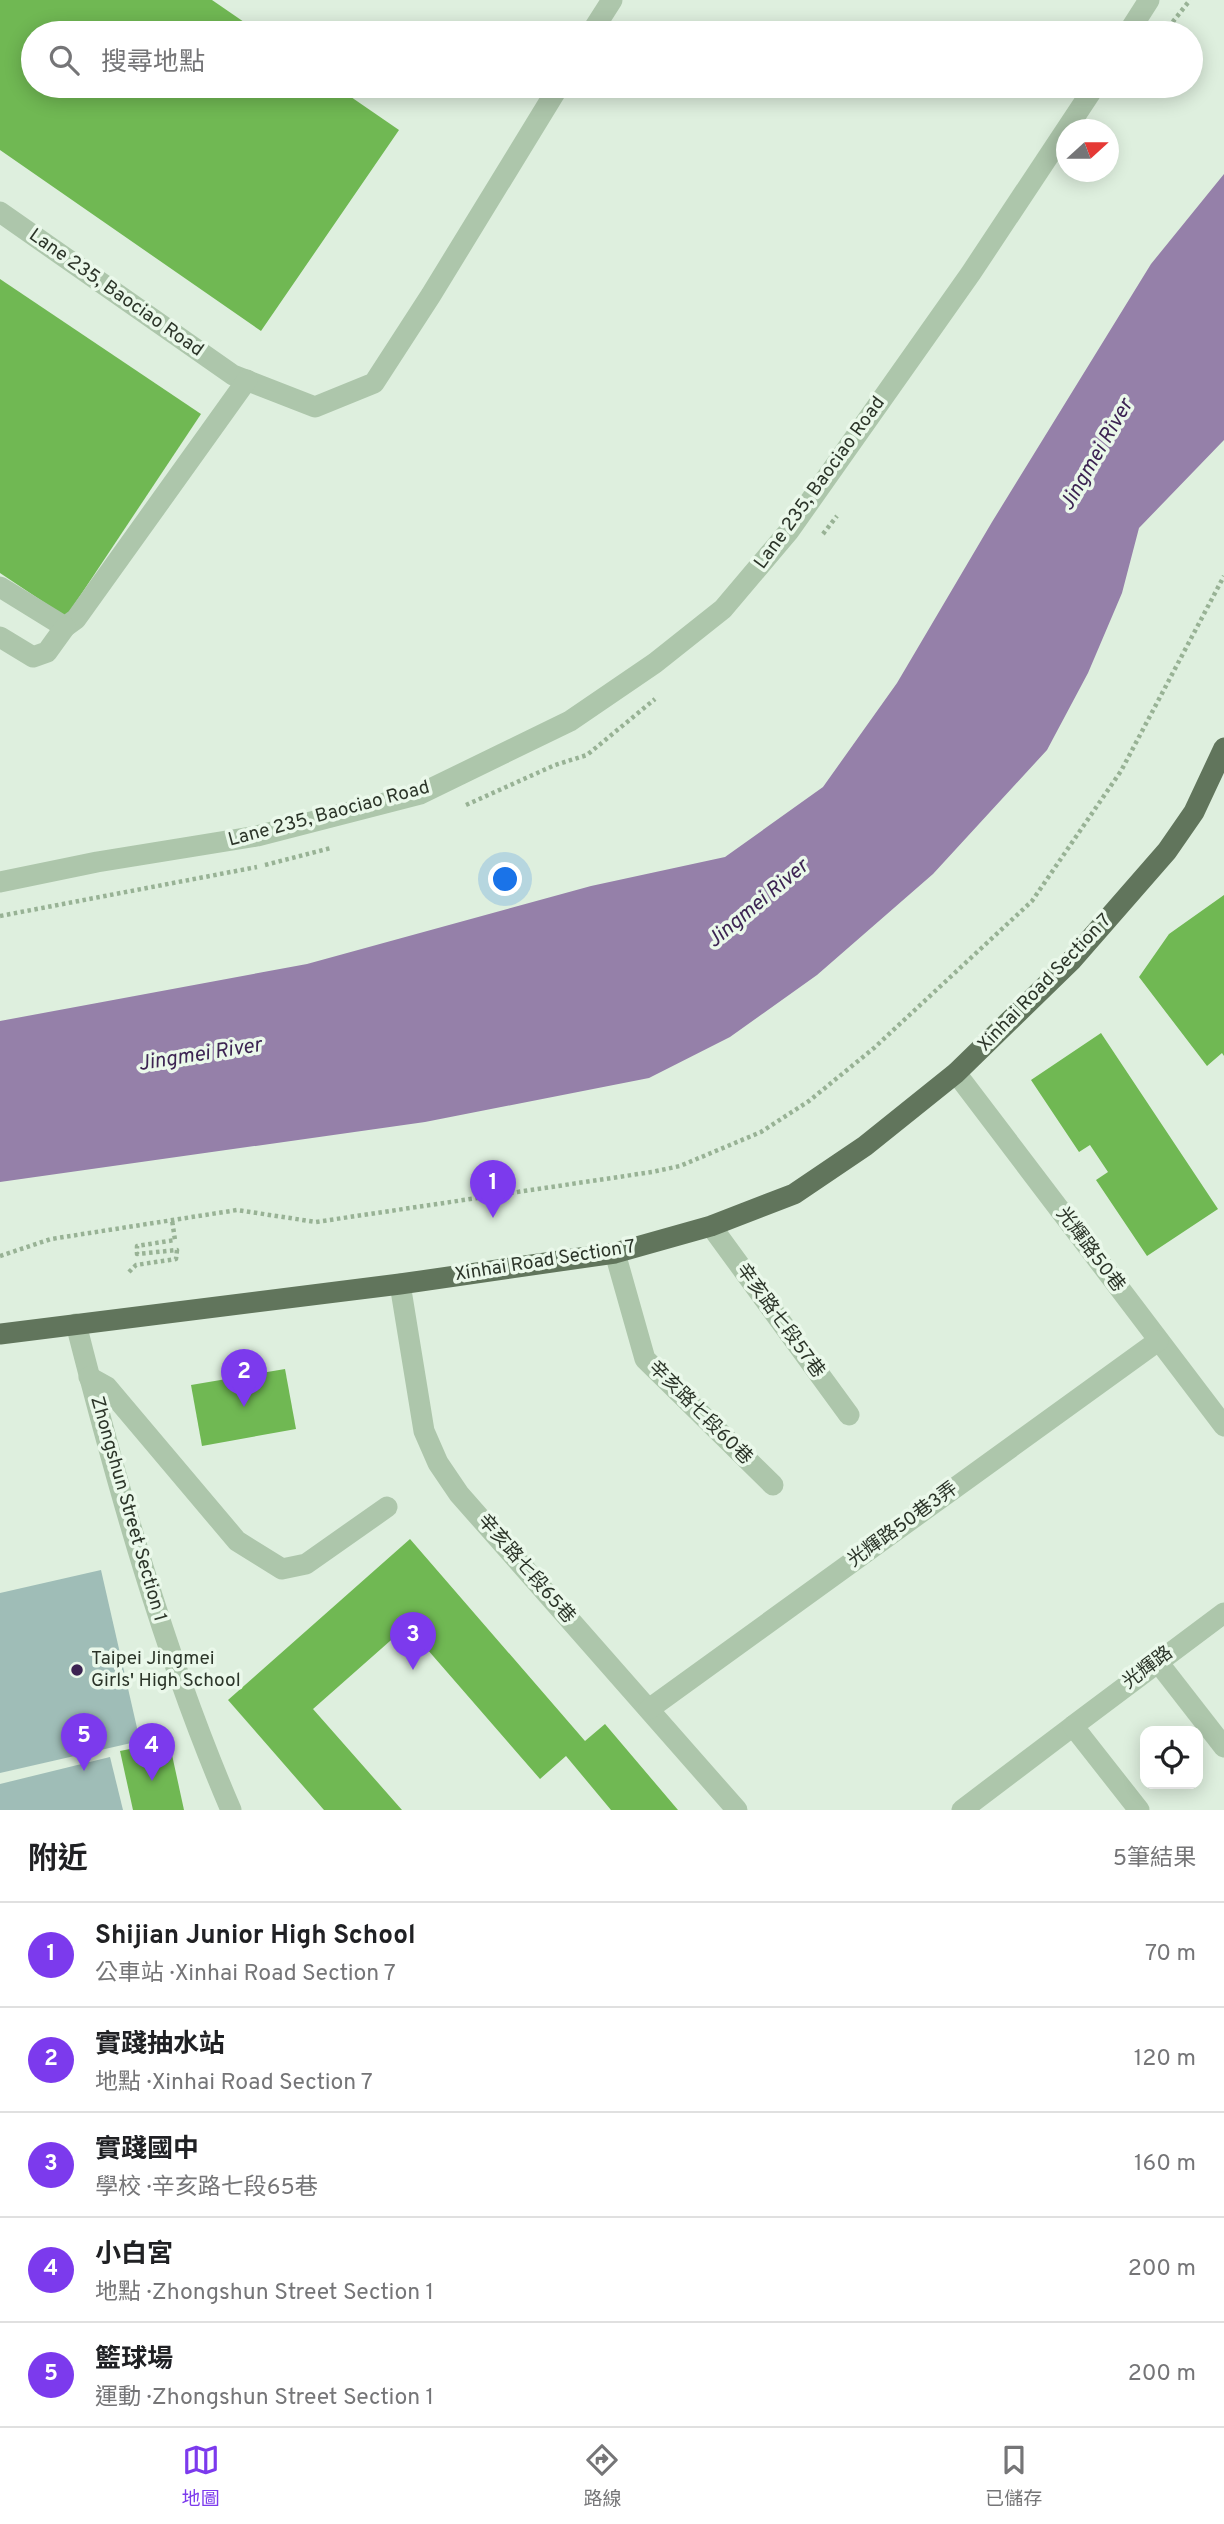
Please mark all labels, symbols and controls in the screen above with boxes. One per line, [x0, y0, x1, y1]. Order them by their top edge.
search box [21, 21, 1203, 98]
icon: search [45, 41, 83, 79]
text: 搜尋地點 [101, 47, 205, 80]
north arrow [1056, 119, 1119, 182]
street label: Lane 235, Baociao Road [24, 224, 208, 362]
street label: Lane 235, Baociao Road [749, 392, 891, 574]
water label: Jingmei River [1054, 392, 1141, 516]
street label: Lane 235, Baociao Road [226, 776, 432, 852]
water label: Jingmei River [702, 852, 816, 954]
your location [488, 862, 522, 896]
street label: Xinhai Road Section 7 [973, 909, 1117, 1057]
water label: Jingmei River [136, 1032, 266, 1078]
pin: 1 [470, 1160, 516, 1218]
street label: 光輝路50巷 [1050, 1203, 1130, 1297]
street label: Xinhai Road Section 7 [453, 1235, 637, 1287]
street label: 辛亥路七段57巷 [730, 1259, 830, 1383]
pin: 2 [221, 1349, 267, 1407]
street label: 辛亥路七段60巷 [643, 1356, 757, 1470]
street label: Zhongshun Street Section 1 [84, 1394, 172, 1624]
street label: 光輝路50巷3弄 [843, 1477, 963, 1573]
street label: 辛亥路七段65巷 [472, 1509, 580, 1629]
pin: 3 [390, 1612, 436, 1670]
street label: 光輝路 [1118, 1641, 1178, 1695]
place label: Taipei Jingmei Girls' High School [91, 1647, 241, 1693]
marker: Taipei Jingmei Girls' High School [69, 1662, 85, 1678]
pin: 5 [61, 1713, 107, 1771]
pin: 4 [129, 1723, 175, 1781]
map controls [1140, 1726, 1203, 1789]
button: locate [1140, 1726, 1203, 1789]
text: 附近 [28, 1842, 88, 1879]
text: 5筆結果 [1113, 1845, 1196, 1874]
text: Shijian Junior High School [95, 1920, 415, 1953]
text: 1 [46, 1940, 56, 1969]
text: 70 m [1145, 1940, 1196, 1969]
text: 公車站 · Xinhai Road Section 7 [95, 1960, 396, 1989]
text: 實踐抽水站 [95, 2029, 225, 2062]
text: 2 [44, 2045, 58, 2074]
text: 120 m [1134, 2045, 1196, 2074]
text: 地點 · Xinhai Road Section 7 [95, 2069, 373, 2098]
text: 實踐國中 [95, 2134, 199, 2167]
text: 3 [44, 2150, 58, 2179]
text: 160 m [1134, 2150, 1196, 2179]
text: 學校 · 辛亥路七段65巷 [95, 2174, 318, 2203]
text: 小白宮 [95, 2239, 173, 2272]
text: 4 [44, 2255, 58, 2284]
text: 200 m [1128, 2255, 1196, 2284]
text: 地點 · Zhongshun Street Section 1 [95, 2279, 434, 2308]
text: 籃球場 [95, 2344, 173, 2377]
text: 5 [44, 2360, 58, 2389]
text: 200 m [1128, 2360, 1196, 2389]
text: 運動 · Zhongshun Street Section 1 [95, 2384, 434, 2413]
tab: 地圖 [182, 2441, 220, 2512]
tab: 路線 [583, 2441, 621, 2512]
tab: 已儲存 [985, 2441, 1042, 2512]

